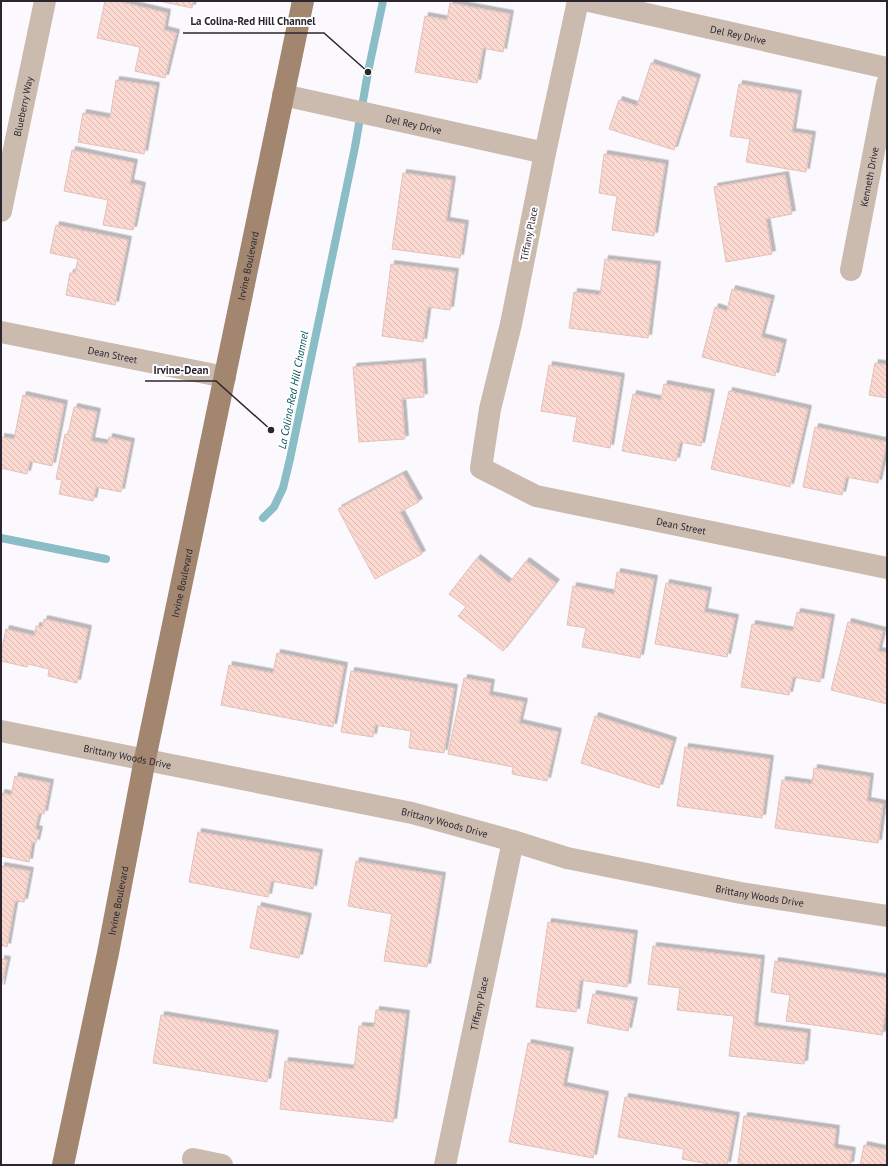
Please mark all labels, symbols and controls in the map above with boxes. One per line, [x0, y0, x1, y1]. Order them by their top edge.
callout: La Colina-Red Hill Channel [183, 10, 324, 33]
text: La Colina-Red Hill Channel [190, 14, 316, 28]
street label: Del Rey Drive [709, 22, 768, 47]
street label: Blueberry Way [10, 75, 36, 137]
street label: Del Rey Drive [385, 111, 443, 136]
street label: Kenneth Drive [857, 146, 881, 208]
street label: Tiffany Place [517, 206, 541, 262]
street label: Irvine Boulevard [234, 230, 261, 301]
water label: La Colina-Red Hill Channel [275, 330, 311, 450]
street label: Dean Street [87, 343, 139, 366]
callout: Irvine-Dean [145, 358, 216, 381]
text: Irvine-Dean [154, 363, 208, 377]
street label: Dean Street [655, 514, 708, 537]
street label: Irvine Boulevard [168, 547, 195, 619]
street label: Brittany Woods Drive [82, 741, 173, 771]
street label: Brittany Woods Drive [400, 805, 489, 840]
street label: Irvine Boulevard [105, 865, 131, 936]
street label: Brittany Woods Drive [715, 882, 805, 909]
street label: Tiffany Place [467, 975, 491, 1032]

